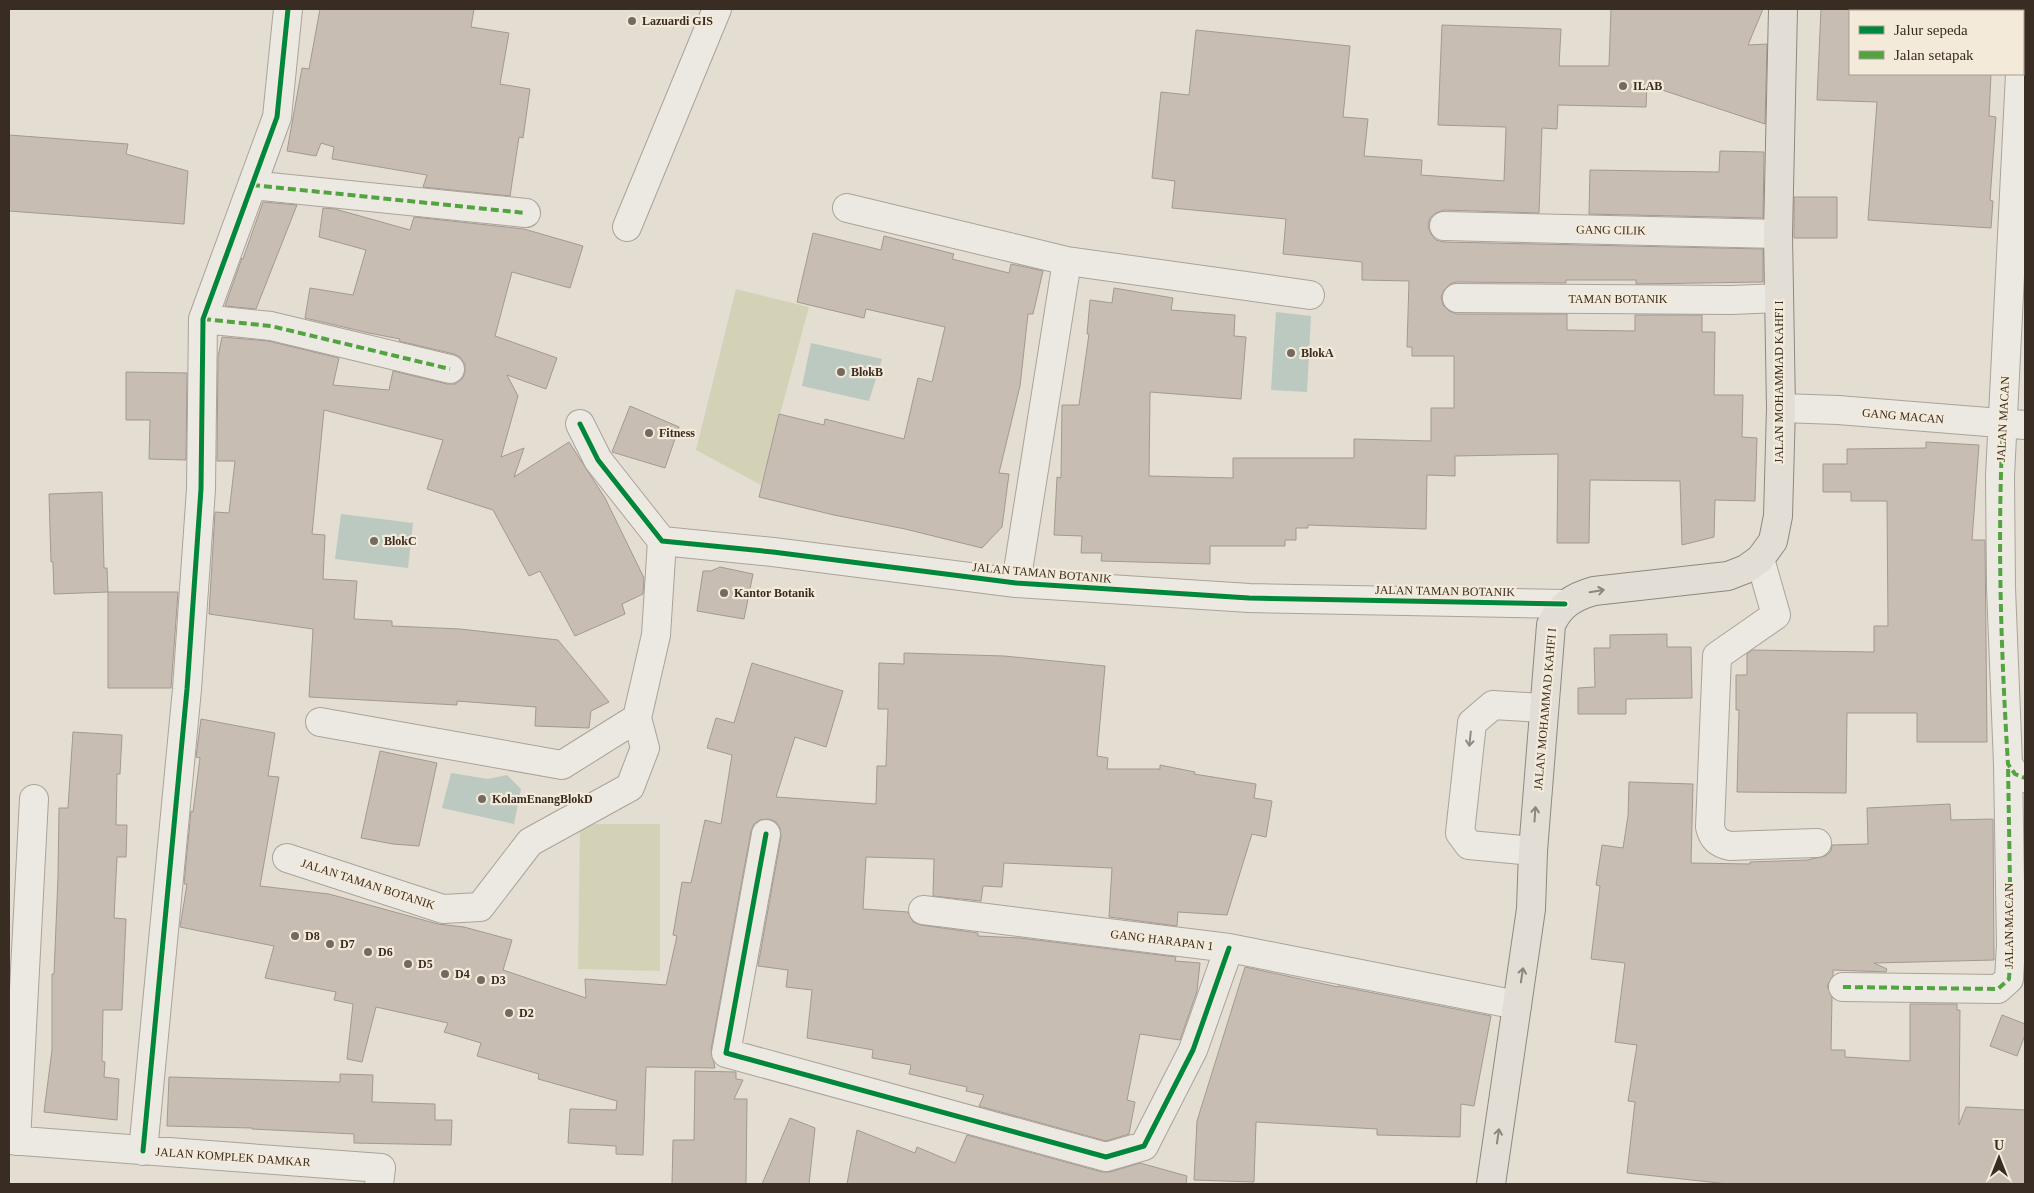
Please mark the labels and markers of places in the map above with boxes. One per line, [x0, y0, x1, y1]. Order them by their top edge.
place label: Lazuardi GIS [642, 14, 713, 28]
marker: Lazuardi GIS [626, 15, 638, 27]
place label: ILAB [1633, 79, 1662, 93]
marker: ILAB [1617, 80, 1629, 92]
place label: BlokA [1301, 346, 1334, 360]
marker: BlokA [1285, 347, 1297, 359]
place label: BlokB [851, 365, 883, 379]
marker: BlokB [835, 366, 847, 378]
place label: Fitness [659, 426, 695, 440]
marker: Fitness [643, 427, 655, 439]
place label: BlokC [384, 534, 417, 548]
marker: BlokC [368, 535, 380, 547]
place label: Kantor Botanik [734, 586, 815, 600]
marker: Kantor Botanik [718, 587, 730, 599]
place label: KolamEnangBlokD [492, 792, 593, 806]
marker: KolamEnangBlokD [476, 793, 488, 805]
place label: D8 [305, 929, 320, 943]
marker: D8 [289, 930, 301, 942]
place label: D7 [340, 937, 355, 951]
marker: D7 [324, 938, 336, 950]
place label: D6 [378, 945, 393, 959]
marker: D6 [362, 946, 374, 958]
place label: D5 [418, 957, 433, 971]
marker: D5 [402, 958, 414, 970]
place label: D4 [455, 967, 470, 981]
marker: D4 [439, 968, 451, 980]
place label: D3 [491, 973, 506, 987]
marker: D3 [475, 974, 487, 986]
place label: D2 [519, 1006, 534, 1020]
marker: D2 [503, 1007, 515, 1019]

